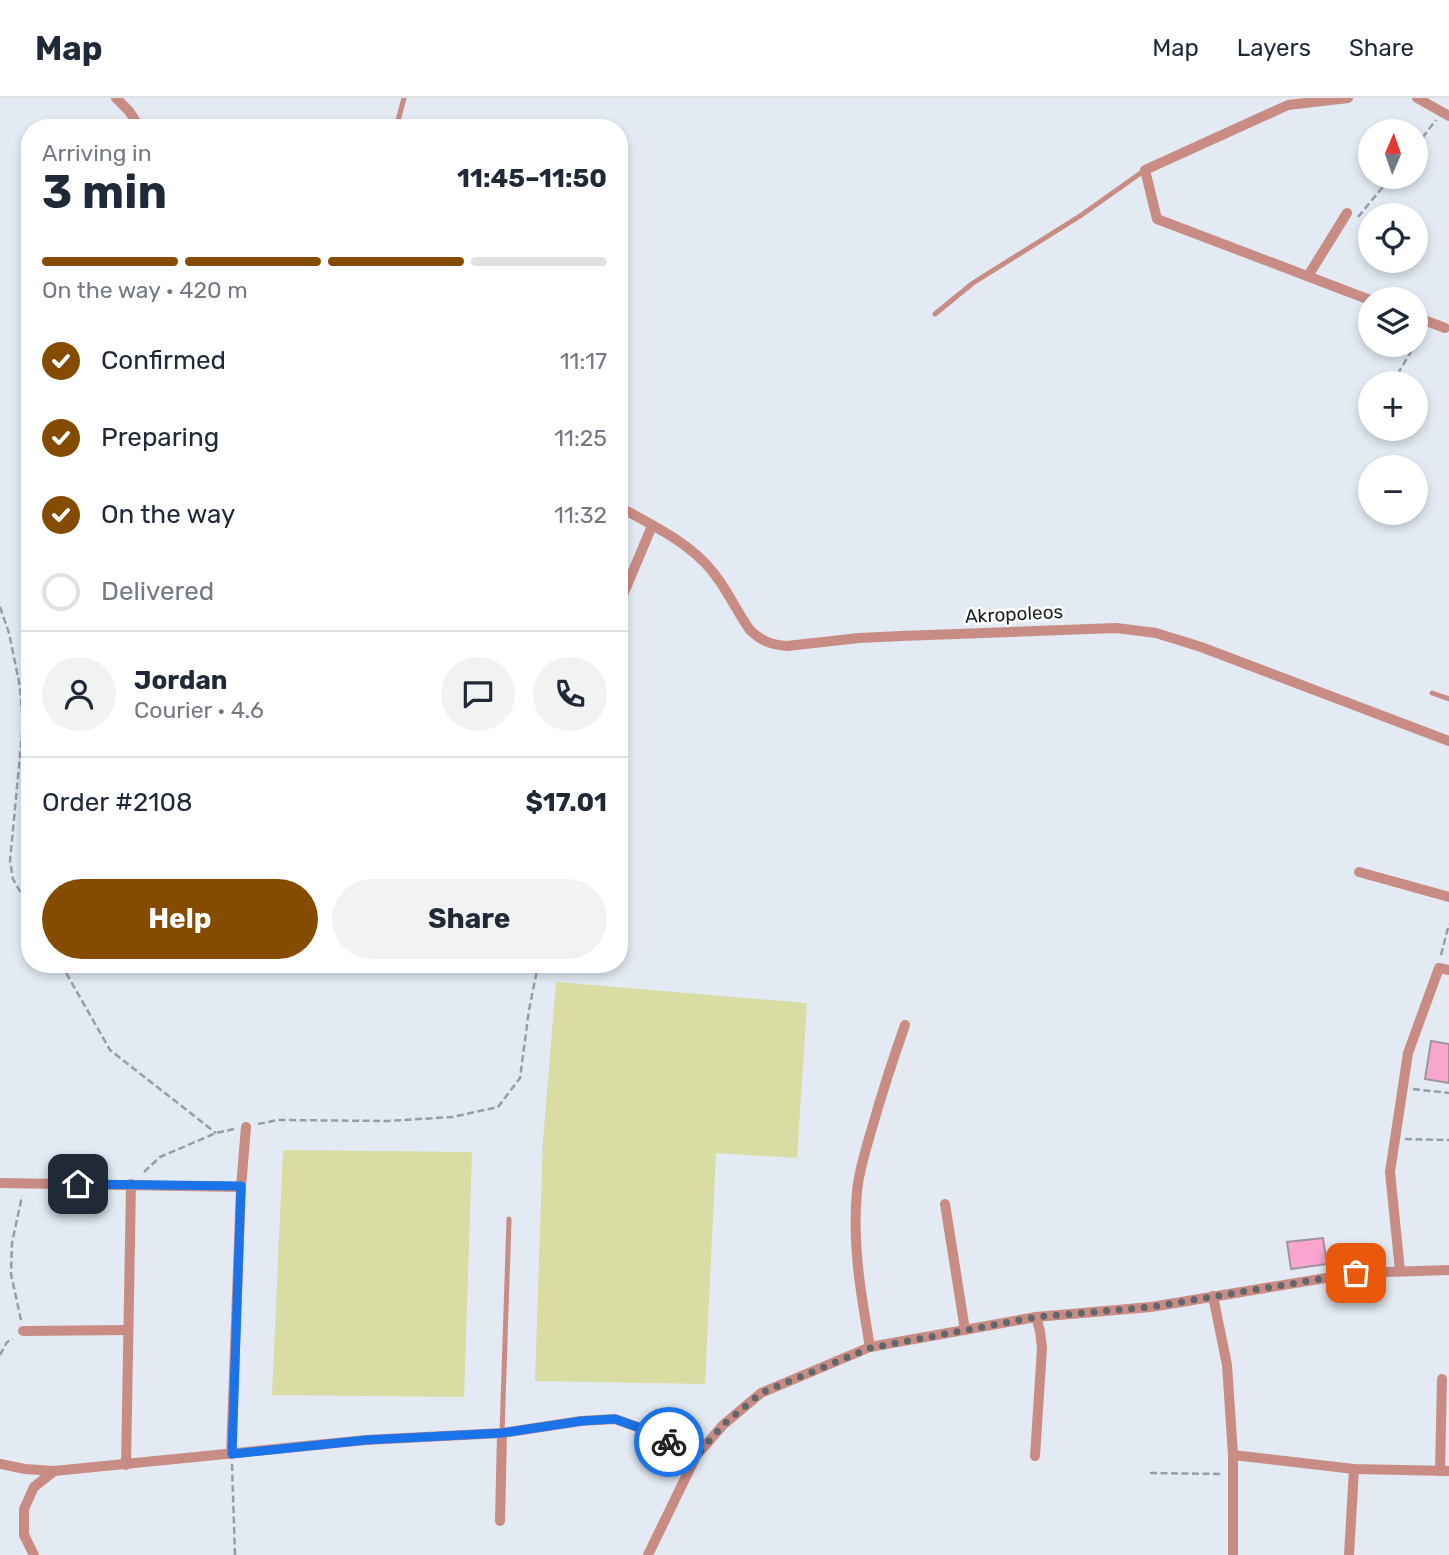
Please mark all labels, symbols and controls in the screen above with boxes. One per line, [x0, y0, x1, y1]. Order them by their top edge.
text: Map [35, 29, 103, 68]
text: Map [1152, 34, 1199, 62]
text: Layers [1237, 34, 1311, 62]
text: Share [1349, 34, 1414, 62]
north arrow [1358, 119, 1428, 189]
map controls [1358, 119, 1428, 525]
text: Arriving in [42, 139, 152, 167]
text: 11:45–11:50 [457, 163, 607, 194]
text: 3 min [42, 165, 167, 220]
button: locate [1358, 203, 1428, 273]
text: On the way · 420 m [42, 276, 248, 304]
button: layers [1358, 287, 1428, 357]
icon: check [42, 342, 80, 380]
text: Confirmed [101, 345, 226, 376]
text: 11:17 [560, 347, 607, 375]
button: + [1358, 371, 1428, 441]
icon: check [42, 419, 80, 457]
text: Preparing [101, 422, 219, 453]
text: 11:25 [554, 424, 607, 452]
button: − [1358, 455, 1428, 525]
icon: check [42, 496, 80, 534]
text: On the way [101, 499, 235, 530]
text: 11:32 [554, 501, 607, 529]
text: Delivered [101, 576, 214, 607]
street label: Akropoleos [964, 600, 1064, 628]
button: person [42, 657, 116, 731]
button: chat [441, 657, 515, 731]
button: phone [533, 657, 607, 731]
text: Jordan [134, 665, 227, 696]
text: Courier · 4.6 [134, 696, 264, 724]
text: Order #2108 [42, 787, 192, 818]
text: $17.01 [525, 787, 607, 818]
button: Help [42, 879, 318, 959]
button: Share [332, 879, 607, 959]
pin [48, 1154, 108, 1214]
icon: home [59, 1165, 97, 1203]
pin [1326, 1243, 1386, 1303]
icon: bag [1337, 1254, 1375, 1292]
courier [634, 1407, 704, 1477]
icon: bike [650, 1423, 688, 1461]

